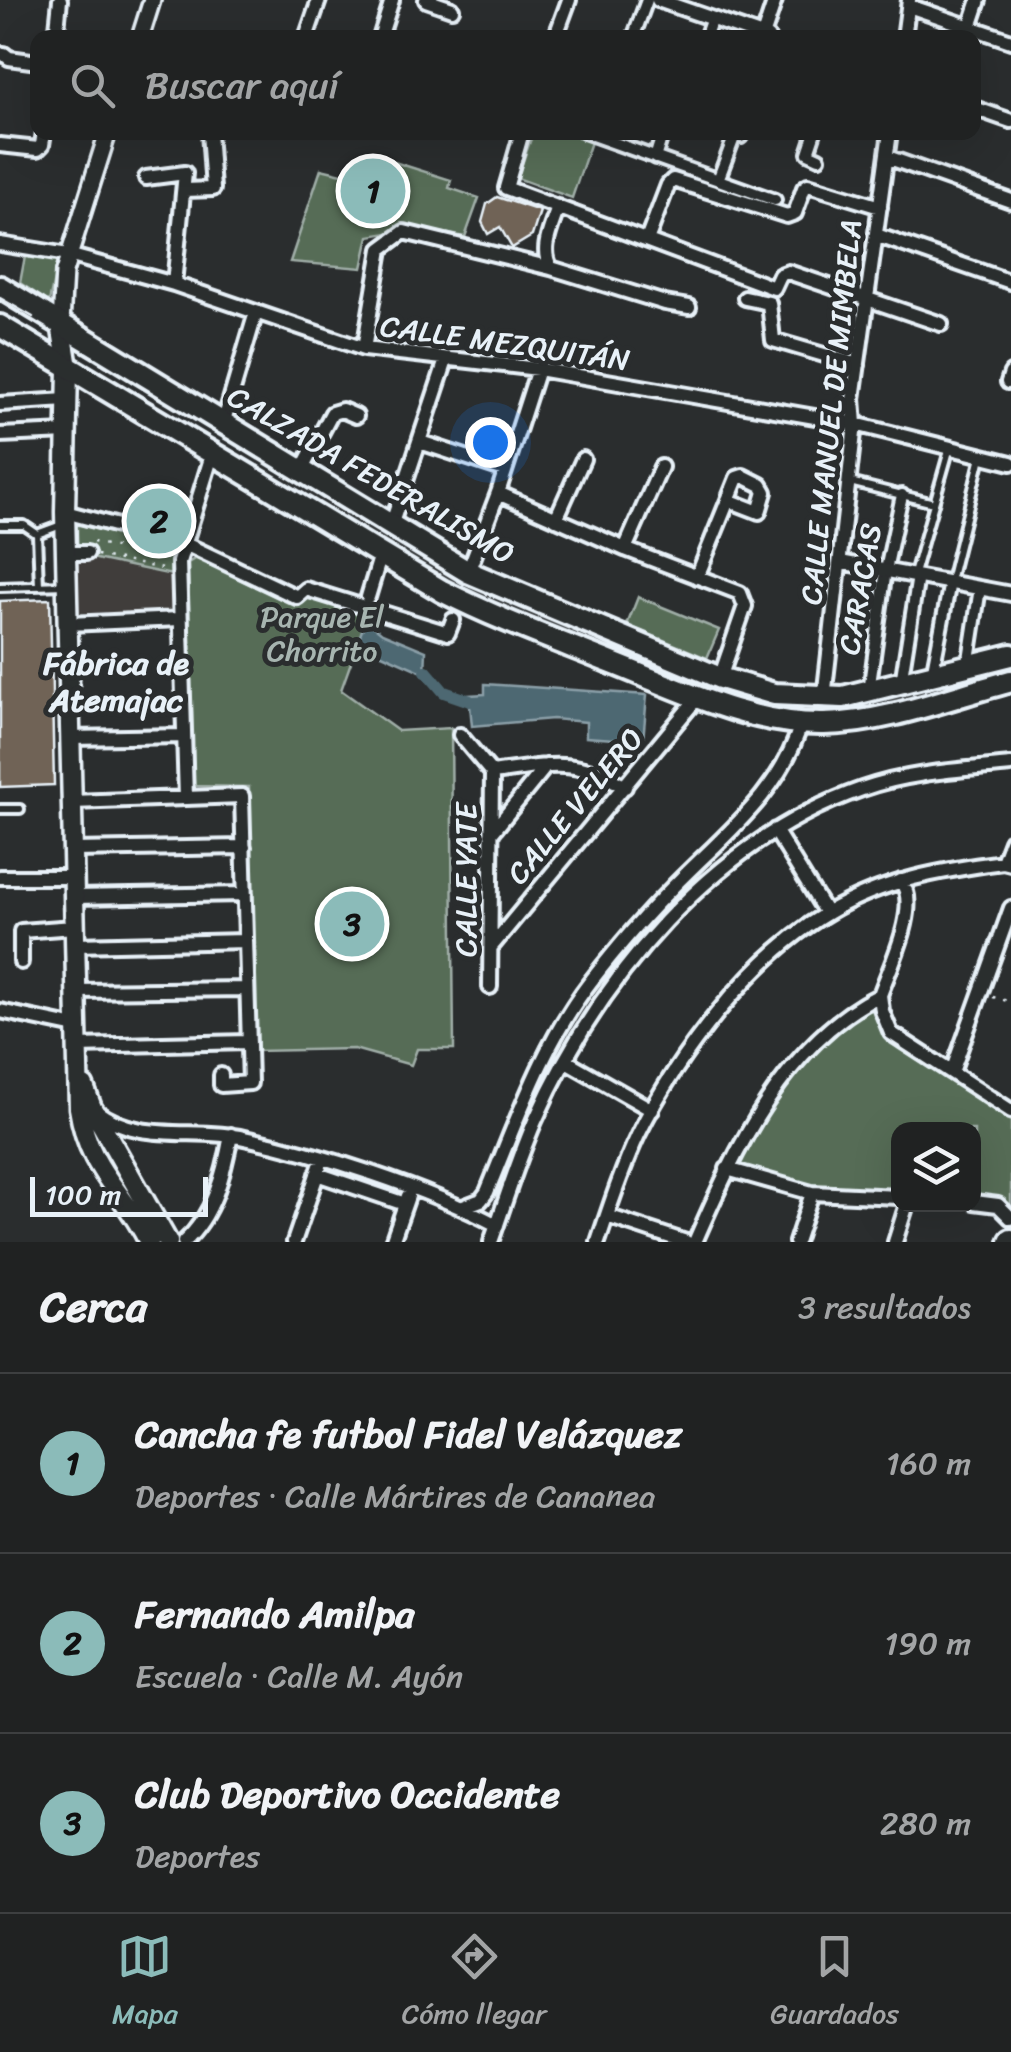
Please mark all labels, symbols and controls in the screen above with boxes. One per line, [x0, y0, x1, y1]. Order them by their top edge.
search box [30, 30, 981, 140]
text: Buscar aquí [145, 52, 339, 119]
icon: search [65, 58, 120, 113]
pin: 1 [340, 154, 406, 228]
street label: CALLE MANUEL DE MIMBELA [784, 217, 878, 607]
street label: CALLE MEZQUITÁN [377, 299, 633, 387]
street label: CALZADA FEDERALISMO [217, 370, 525, 580]
your location [465, 417, 516, 468]
pin: 2 [126, 484, 192, 558]
street label: CARACAS [822, 519, 898, 659]
park label: Parque El Chorrito [260, 590, 384, 678]
district label: Fábrica de Atemajac [42, 635, 189, 729]
street label: CALLE VELERO [492, 715, 658, 897]
street label: CALLE YATE [439, 801, 493, 957]
pin: 3 [320, 886, 384, 962]
map controls [891, 1122, 981, 1212]
button: layers [891, 1122, 981, 1212]
text: 100 m [45, 1170, 121, 1219]
scale bar [30, 1172, 208, 1216]
text: Cerca [40, 1270, 147, 1344]
text: 3 resultados [798, 1279, 971, 1336]
text: Cancha fe futbol Fidel Velázquez [135, 1401, 682, 1468]
text: 1 [66, 1435, 79, 1492]
text: 160 m [886, 1435, 971, 1492]
text: Deportes · Calle Mártires de Cananea [135, 1468, 655, 1525]
text: Fernando Amilpa [135, 1581, 414, 1648]
text: 2 [63, 1615, 82, 1672]
text: 190 m [885, 1615, 971, 1672]
text: Escuela · Calle M. Ayón [135, 1648, 463, 1705]
text: Club Deportivo Occidente [135, 1761, 560, 1828]
text: 3 [64, 1795, 81, 1852]
text: 280 m [880, 1795, 971, 1852]
text: Deportes [135, 1828, 260, 1885]
tab: Mapa [112, 1929, 178, 2038]
tab: Cómo llegar [402, 1929, 546, 2038]
tab: Guardados [770, 1929, 899, 2038]

